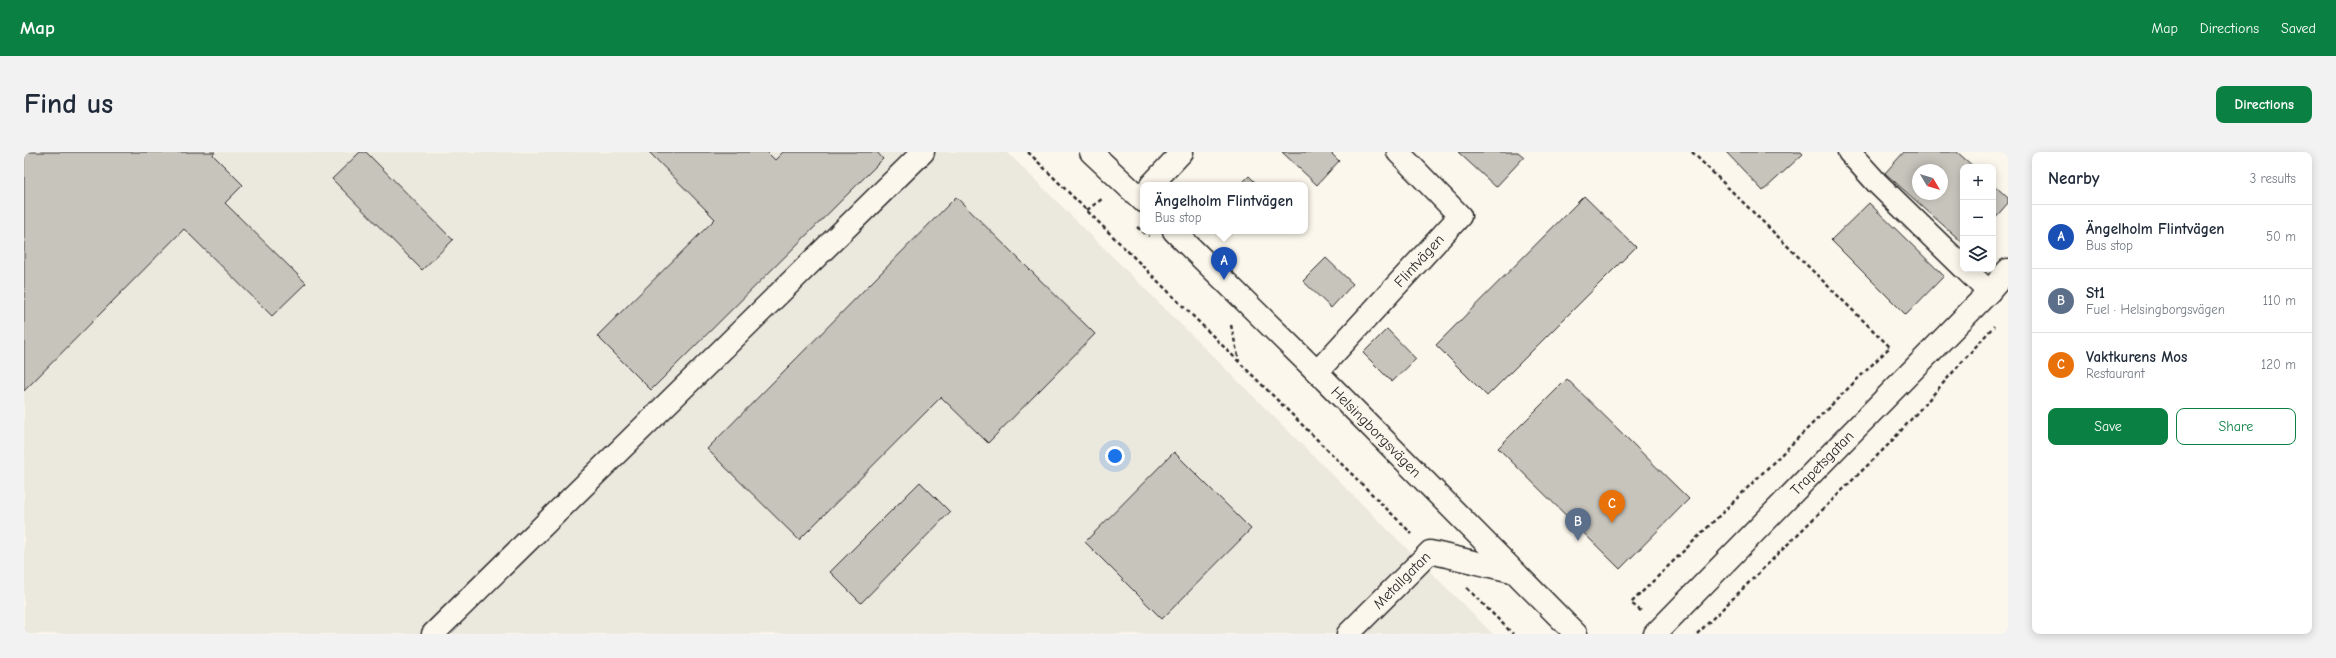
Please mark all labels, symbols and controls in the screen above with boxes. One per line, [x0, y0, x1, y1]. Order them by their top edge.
text: Map [20, 17, 55, 39]
text: Map [2151, 20, 2178, 37]
text: Directions [2200, 20, 2259, 37]
text: Saved [2281, 20, 2316, 37]
button: Directions [2216, 86, 2312, 123]
text: Find us [24, 88, 113, 120]
north arrow [1912, 164, 1948, 200]
map controls [1960, 164, 1996, 272]
button: + [1960, 164, 1996, 200]
text: Nearby [2048, 169, 2099, 188]
text: 3 results [2250, 171, 2296, 186]
popup [1140, 182, 1308, 234]
text: Ängelholm Flintvägen [1155, 192, 1293, 210]
button: − [1960, 200, 1996, 236]
text: Bus stop [1155, 210, 1202, 225]
text: Ängelholm Flintvägen [2086, 220, 2224, 238]
text: A [2057, 229, 2065, 244]
text: 50 m [2266, 229, 2296, 244]
street label: Flintvägen [1390, 230, 1448, 291]
button: layers [1960, 236, 1996, 272]
text: Bus stop [2086, 238, 2133, 253]
pin: A [1211, 247, 1237, 280]
text: St1 [2086, 284, 2105, 302]
text: B [2057, 293, 2065, 308]
text: 110 m [2263, 293, 2296, 308]
text: Fuel · Helsingborgsvägen [2086, 302, 2225, 317]
text: Vaktkurens Mos [2086, 348, 2187, 366]
text: C [2057, 357, 2065, 372]
text: 120 m [2261, 357, 2296, 372]
text: Restaurant [2086, 366, 2145, 381]
street label: Helsingborgsvägen [1327, 383, 1425, 481]
button: Save [2048, 408, 2168, 445]
button: Share [2176, 408, 2296, 445]
street label: Trapetsgatan [1787, 427, 1857, 499]
your location [1105, 446, 1125, 466]
pin: C [1599, 490, 1625, 523]
pin: B [1565, 508, 1591, 541]
street label: Metallgatan [1369, 548, 1434, 613]

